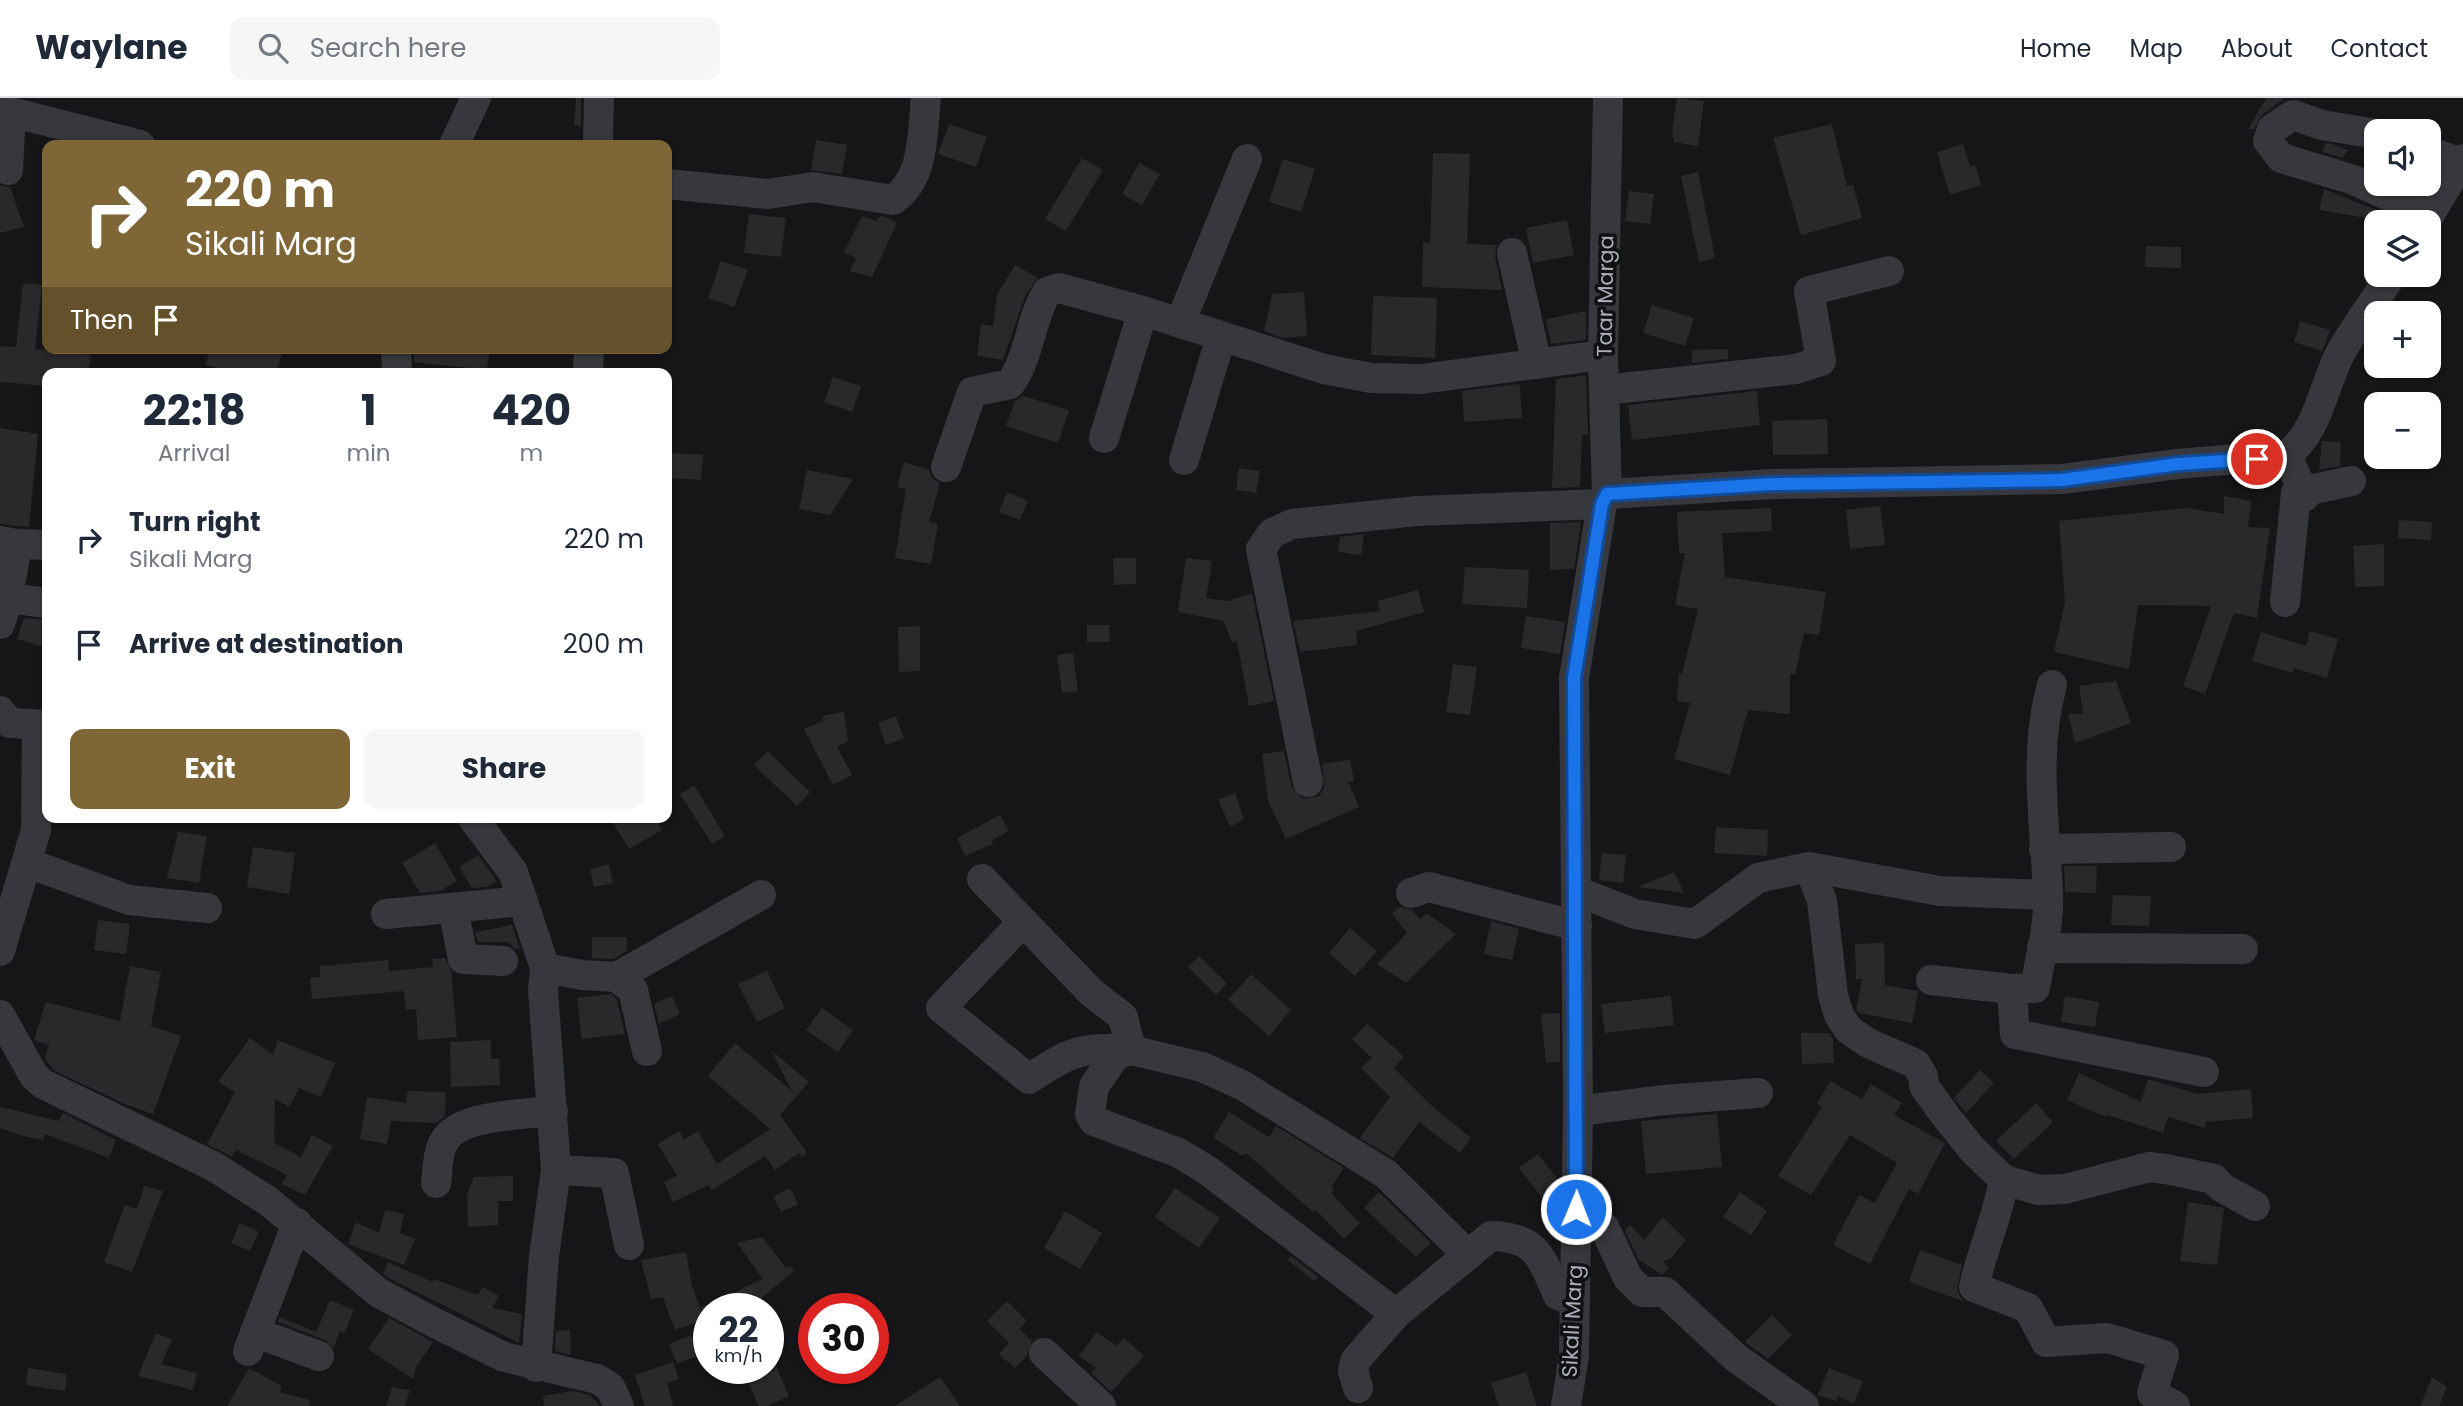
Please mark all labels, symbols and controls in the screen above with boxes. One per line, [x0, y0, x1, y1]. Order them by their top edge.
search box [230, 17, 720, 80]
text: Waylane [35, 24, 188, 71]
icon: search [254, 29, 292, 67]
text: Search here [310, 30, 466, 66]
text: Home [2020, 32, 2092, 65]
text: Map [2130, 32, 2183, 65]
text: About [2221, 32, 2292, 65]
text: Contact [2330, 32, 2428, 65]
map controls [2364, 119, 2441, 469]
button: sound [2364, 119, 2441, 196]
text: 220 m [185, 156, 335, 224]
icon: right [70, 168, 161, 259]
button: layers [2364, 210, 2441, 287]
text: Sikali Marg [185, 221, 357, 266]
street label: Taar Marga [1589, 235, 1621, 357]
icon: arrive [147, 301, 185, 339]
button: + [2364, 301, 2441, 378]
text: Then [70, 302, 133, 338]
text: 22:18 [143, 381, 246, 440]
text: 1 [361, 381, 376, 440]
text: 420 [491, 381, 571, 440]
button: − [2364, 392, 2441, 469]
pin [2227, 429, 2287, 489]
text: Arrival [158, 437, 230, 469]
text: min [347, 437, 391, 469]
text: m [519, 437, 543, 469]
icon: arrive [2238, 440, 2276, 478]
text: Turn right [129, 504, 261, 540]
icon: right [70, 521, 108, 559]
text: 220 m [564, 521, 644, 557]
text: Sikali Marg [129, 543, 253, 575]
icon: arrive [70, 626, 108, 664]
text: Arrive at destination [129, 626, 404, 662]
text: 200 m [563, 626, 644, 662]
button: Exit [70, 729, 350, 809]
button: Share [364, 729, 644, 809]
position arrow [1539, 1172, 1613, 1246]
street label: Sikali Marg [1555, 1264, 1589, 1378]
speed limit sign: 30 [798, 1293, 889, 1384]
text: 22 [719, 1305, 758, 1354]
text: km/h [715, 1343, 762, 1368]

